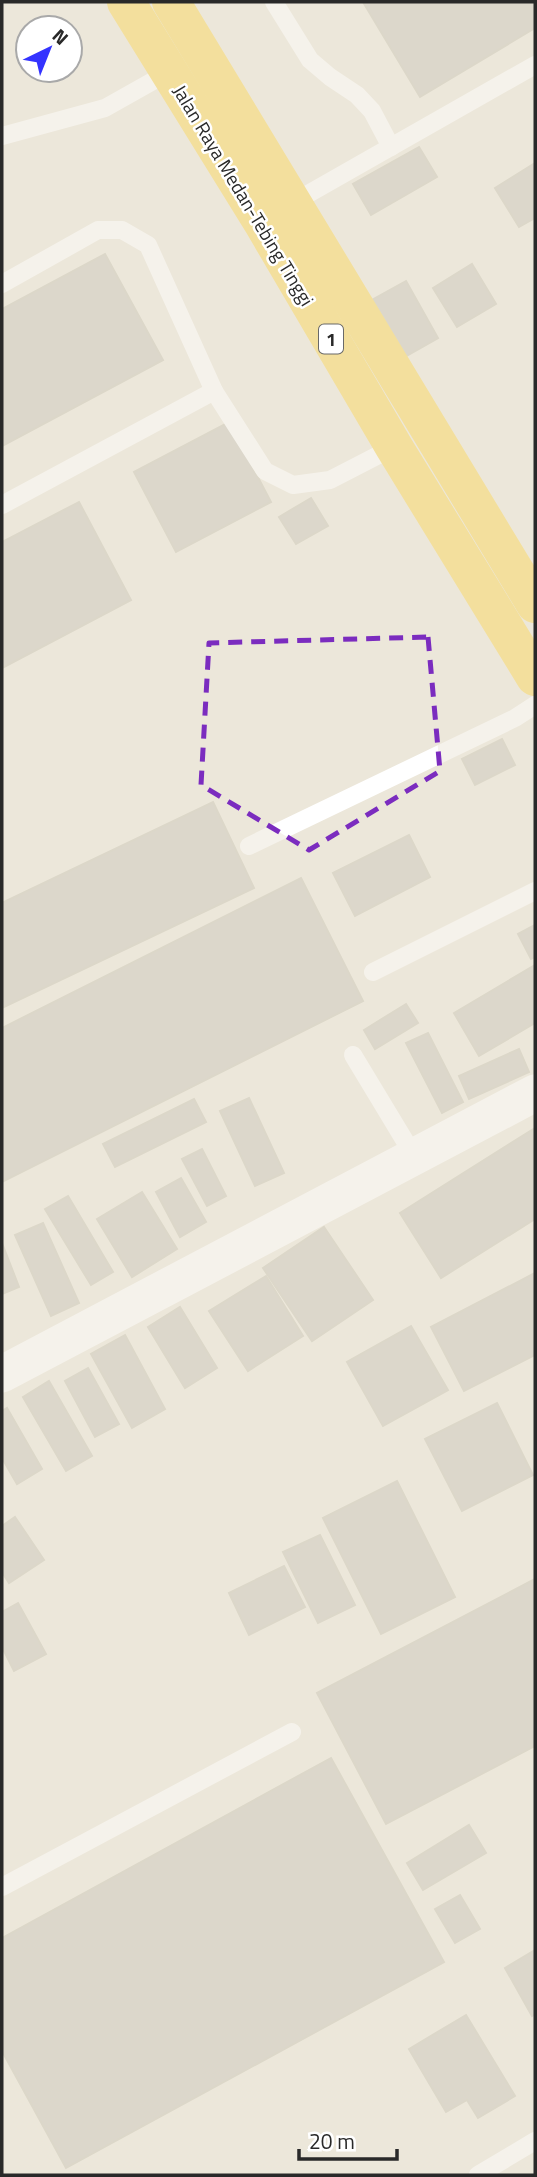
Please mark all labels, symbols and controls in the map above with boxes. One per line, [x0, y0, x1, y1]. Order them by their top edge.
north arrow [14, 14, 84, 84]
text: N [46, 21, 76, 51]
street label: Jalan Raya Medan-Tebing Tinggi [166, 79, 322, 311]
road number: 1 [319, 324, 343, 354]
scale bar [299, 2118, 397, 2162]
text: 20 m [309, 2125, 355, 2157]

